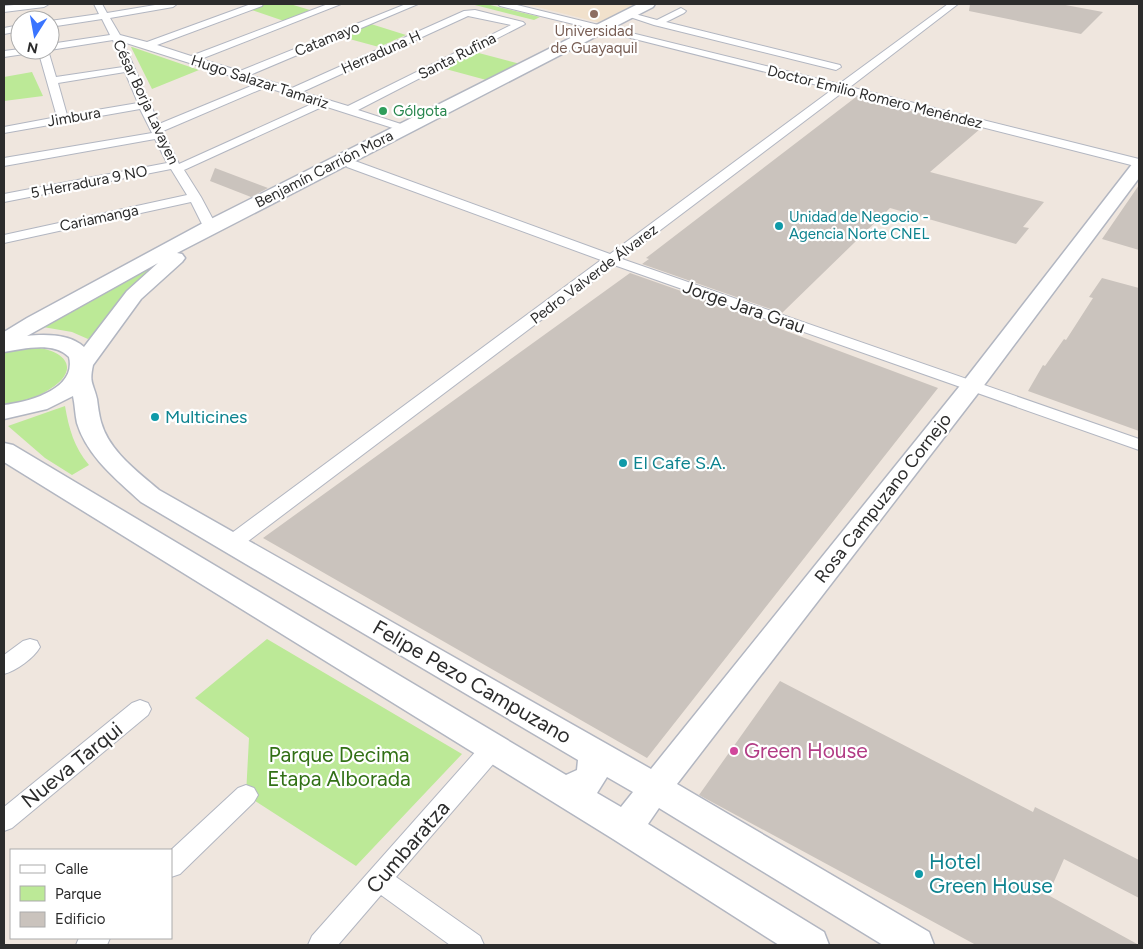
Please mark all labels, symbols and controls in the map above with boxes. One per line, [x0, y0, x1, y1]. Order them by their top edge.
marker: Universidad de Guayaquil [588, 8, 600, 20]
north arrow [10, 10, 60, 60]
street label: Catamayo [292, 18, 362, 60]
place label: Universidad de Guayaquil [550, 22, 638, 57]
street label: Herraduna H [338, 26, 424, 78]
street label: Santa Rufina [415, 29, 499, 83]
street label: César Borja Lavayen [109, 37, 183, 167]
text: N [26, 38, 40, 57]
street label: Hugo Salazar Tamariz [189, 51, 331, 113]
street label: Doctor Emilio Romero Menéndez [765, 62, 985, 132]
place label: Gólgota [393, 102, 447, 120]
street label: Jimbura [46, 103, 102, 131]
marker: Gólgota [377, 105, 389, 117]
street label: Benjamín Carrión Mora [252, 126, 396, 212]
street label: 5 Herradura 9 NO [29, 162, 149, 202]
street label: Cariamanga [58, 201, 140, 235]
place label: Unidad de Negocio - Agencia Norte CNEL [789, 208, 930, 243]
street label: Pedro Valverde Álvarez [527, 220, 661, 328]
marker: Unidad de Negocio - Agencia Norte CNEL [773, 220, 785, 232]
street label: Jorge Jara Grau [680, 276, 808, 338]
place label: Multicines [165, 406, 247, 428]
street label: Rosa Campuzano Cornejo [810, 409, 956, 587]
marker: Multicines [149, 411, 161, 423]
place label: El Cafe S.A. [633, 452, 726, 474]
marker: El Cafe S.A. [617, 457, 629, 469]
street label: Felipe Pezo Campuzano [368, 614, 576, 749]
street label: Nueva Tarqui [16, 716, 127, 813]
place label: Green House [744, 738, 868, 763]
park label: Parque Decima Etapa Alborada [267, 742, 411, 791]
marker: Green House [728, 745, 740, 757]
street label: Cumbaratza [361, 795, 455, 898]
legend [10, 849, 172, 939]
place label: Hotel Green House [929, 849, 1053, 898]
text: Calle [55, 860, 88, 878]
marker: Hotel Green House [913, 868, 925, 880]
text: Parque [55, 885, 102, 903]
text: Edificio [55, 910, 106, 928]

